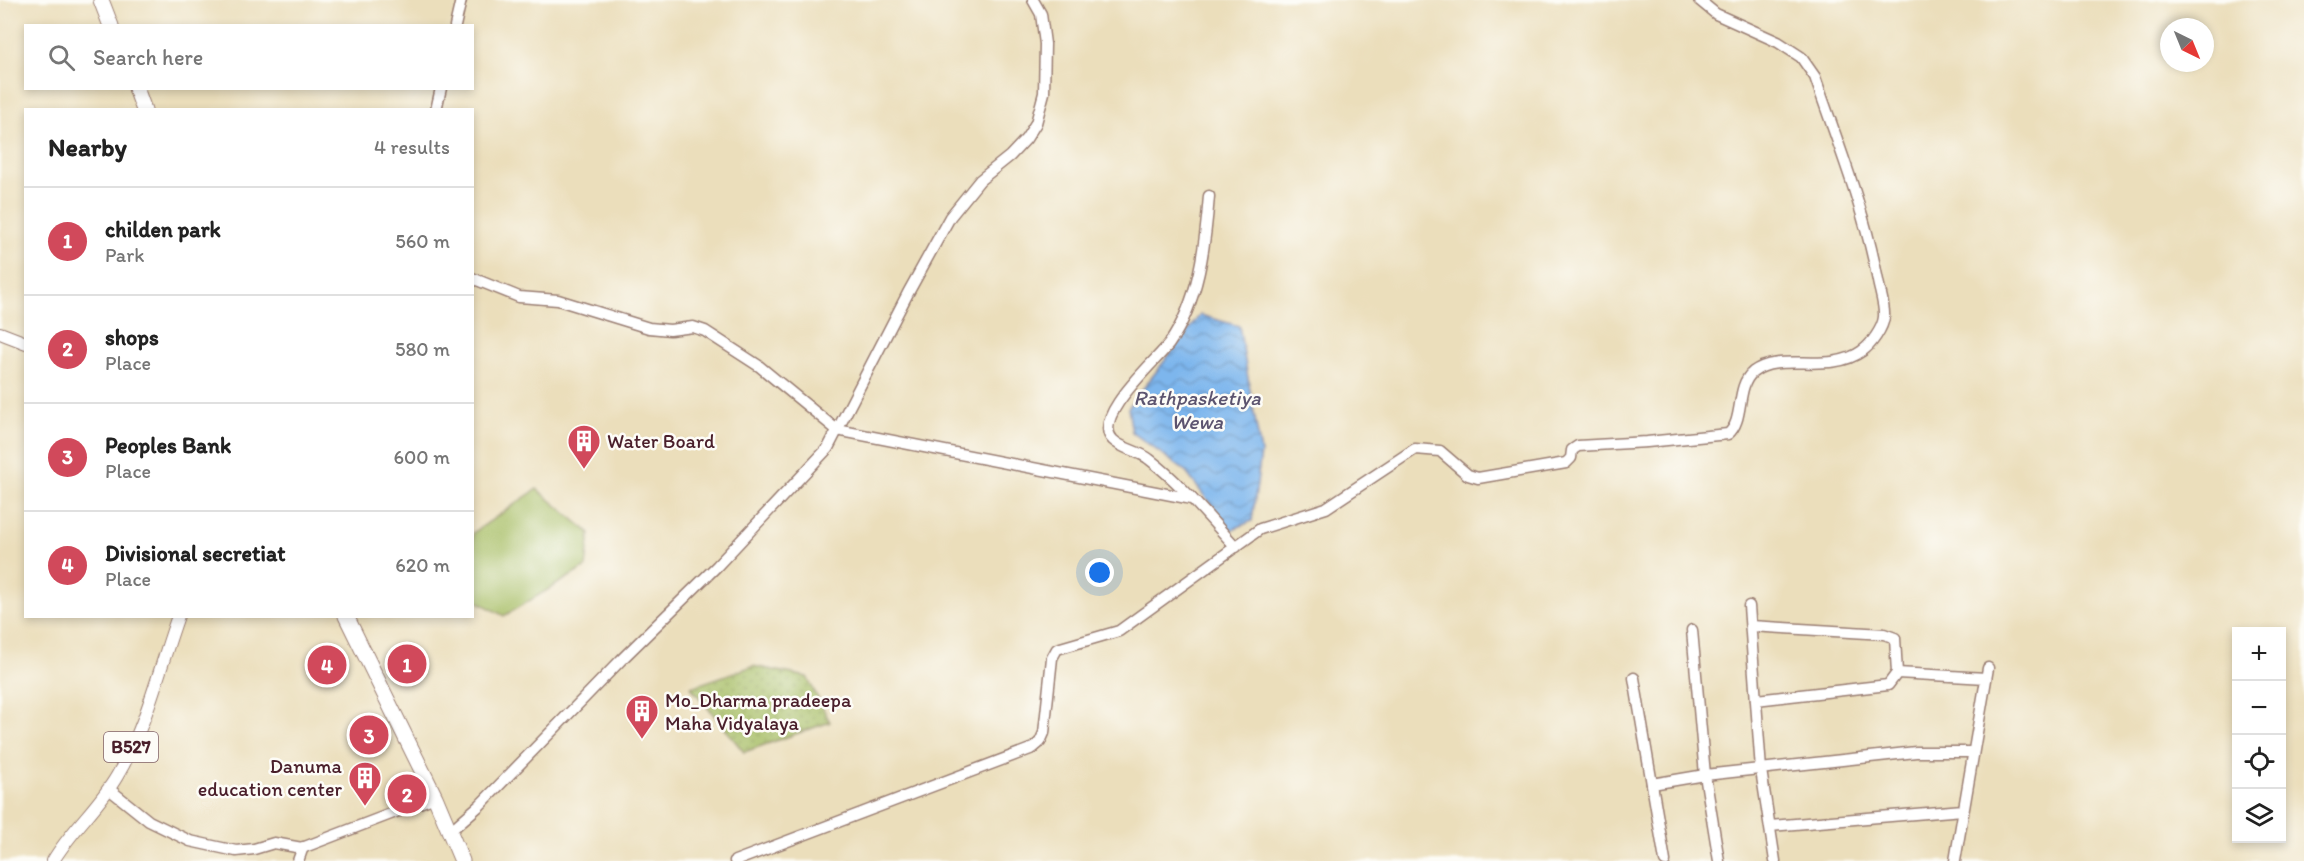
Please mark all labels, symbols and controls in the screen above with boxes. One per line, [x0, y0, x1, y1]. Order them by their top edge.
north arrow [2160, 18, 2214, 72]
search box [24, 24, 474, 90]
icon: search [45, 41, 78, 74]
text: Search here [93, 44, 203, 71]
text: Nearby [48, 131, 127, 163]
text: 4 results [374, 135, 450, 159]
text: childen park [105, 216, 221, 243]
text: 1 [63, 229, 72, 253]
text: 560 m [395, 229, 450, 253]
text: Park [105, 243, 144, 267]
text: shops [105, 324, 159, 351]
text: 2 [62, 337, 73, 361]
text: 580 m [395, 337, 450, 361]
text: Place [105, 351, 151, 375]
water label: Rathpasketiya Wewa [1133, 385, 1261, 434]
building icon: Water Board [566, 423, 602, 470]
place label: Water Board [607, 429, 715, 453]
text: Peoples Bank [105, 432, 231, 459]
text: 3 [62, 445, 73, 469]
text: 600 m [393, 445, 450, 469]
text: Place [105, 459, 151, 483]
text: Divisional secretiat [105, 540, 286, 567]
text: 4 [61, 553, 74, 577]
text: 620 m [395, 553, 450, 577]
your location [1085, 558, 1114, 587]
text: Place [105, 567, 151, 591]
map controls [2232, 627, 2286, 843]
button: + [2232, 627, 2286, 681]
pin: 4 [308, 642, 346, 688]
pin: 1 [388, 642, 426, 686]
button: − [2232, 681, 2286, 735]
place label: Mo_Dharma pradeepa Maha Vidyalaya [665, 688, 852, 735]
building icon: Mo_Dharma pradeepa Maha Vidyalaya [624, 693, 660, 740]
pin: 3 [350, 712, 388, 758]
road number: B527 [104, 732, 158, 762]
button: locate [2232, 735, 2286, 789]
place label: Danuma education center [198, 754, 343, 801]
building icon: Danuma education center [347, 760, 383, 807]
pin: 2 [388, 772, 426, 816]
button: layers [2232, 789, 2286, 843]

